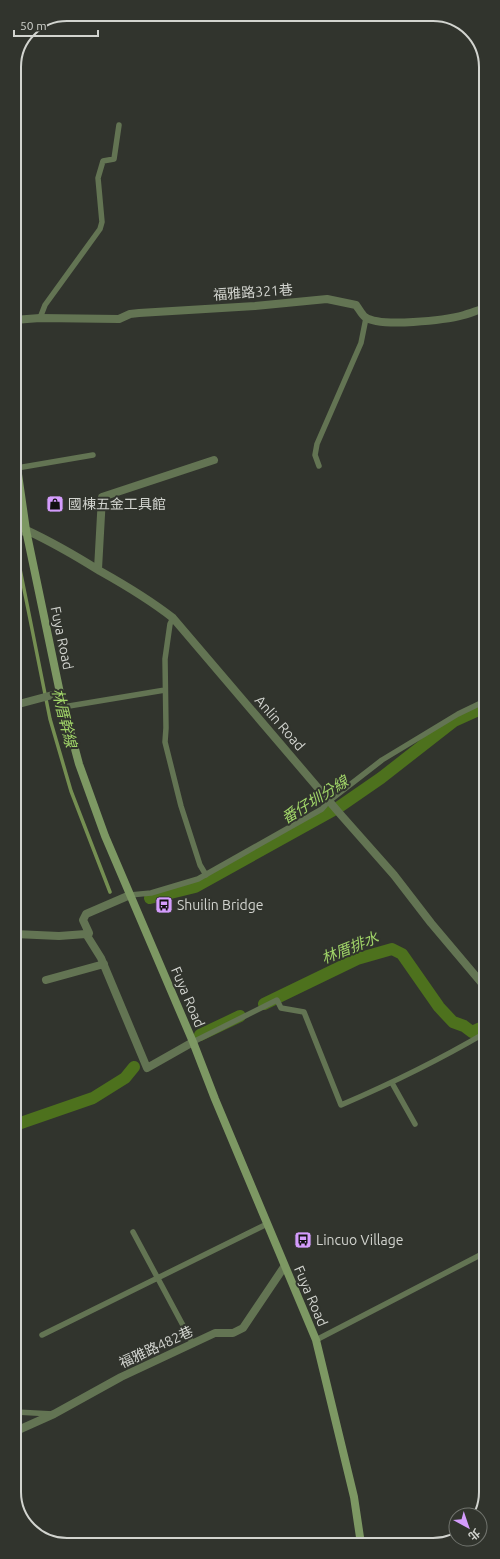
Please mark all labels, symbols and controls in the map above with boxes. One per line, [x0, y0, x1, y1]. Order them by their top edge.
scale bar [14, 12, 98, 38]
text: 50 m [20, 19, 47, 32]
street label: 福雅路321巷 [213, 281, 293, 303]
shop icon: 國棟五金工具館 [45, 494, 65, 514]
place label: 國棟五金工具館 [68, 496, 166, 512]
street label: Fuya Road [47, 605, 77, 671]
water label: 林厝幹線 [49, 687, 80, 751]
street label: Anlin Road [252, 692, 308, 754]
water label: 番仔圳分線 [278, 771, 353, 827]
bus stop icon: Shuilin Bridge [154, 895, 174, 915]
place label: Shuilin Bridge [177, 897, 264, 913]
water label: 林厝排水 [319, 928, 382, 967]
street label: Fuya Road [168, 964, 208, 1030]
bus stop icon: Lincuo Village [293, 1230, 313, 1250]
place label: Lincuo Village [316, 1232, 404, 1248]
street label: Fuya Road [291, 1263, 331, 1329]
street label: 福雅路482巷 [117, 1323, 195, 1371]
north arrow [448, 1507, 488, 1547]
text: 北 [466, 1527, 482, 1543]

